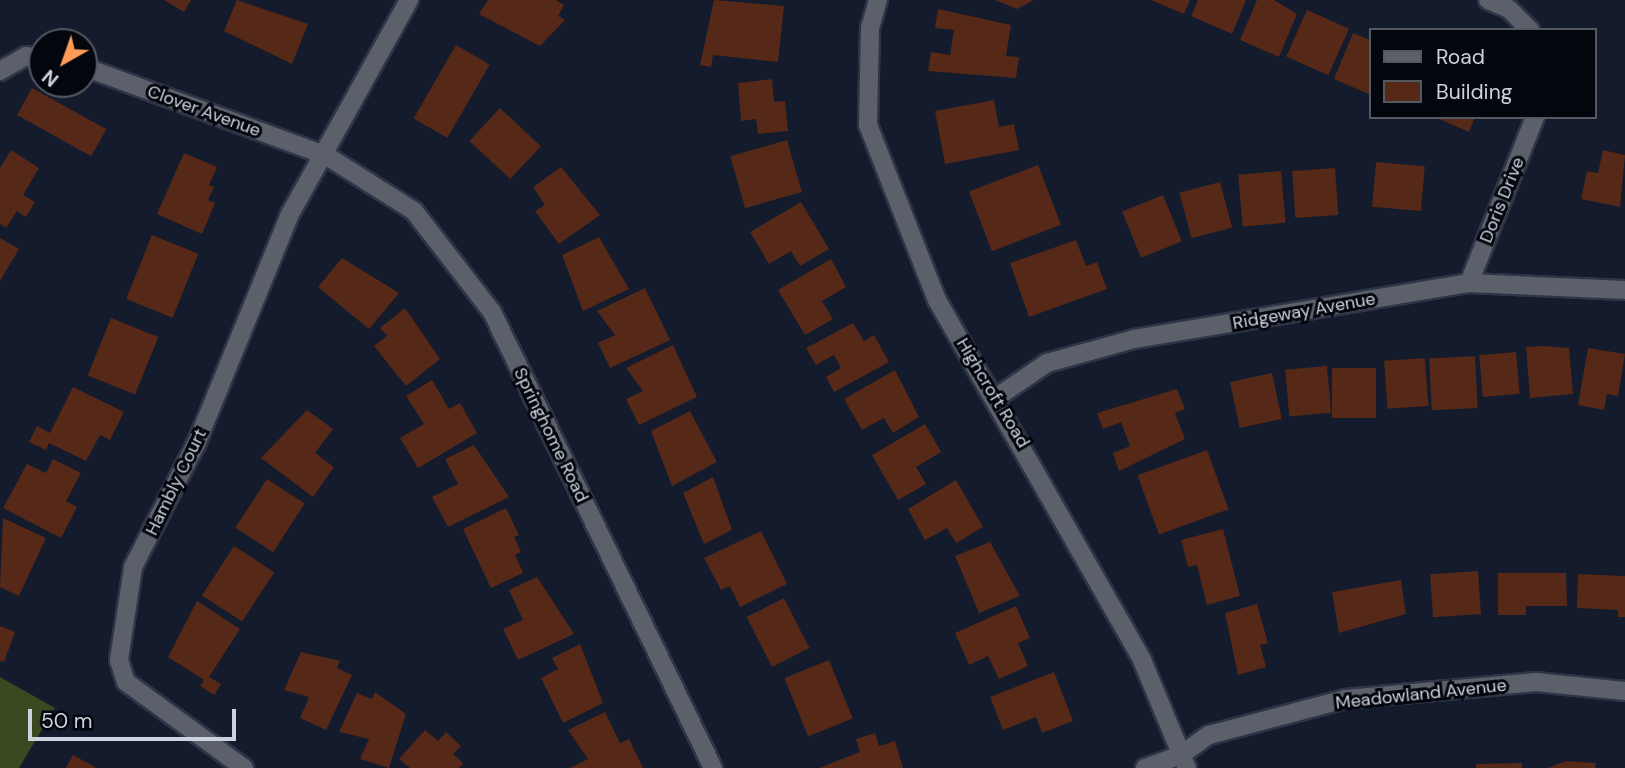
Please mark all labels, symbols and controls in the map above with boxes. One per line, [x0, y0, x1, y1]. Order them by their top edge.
north arrow [28, 28, 98, 98]
legend [1370, 28, 1597, 119]
text: Road [1436, 43, 1485, 71]
text: N [37, 64, 64, 92]
text: Building [1436, 78, 1512, 106]
street label: Clover Avenue [144, 80, 264, 142]
street label: Doris Drive [1475, 154, 1529, 246]
street label: Ridgeway Avenue [1231, 288, 1377, 334]
street label: Highcroft Road [952, 334, 1034, 452]
street label: Springhome Road [509, 364, 593, 506]
street label: Hambly Court [141, 425, 211, 539]
street label: Meadowland Avenue [1334, 674, 1508, 714]
scale bar [32, 694, 240, 738]
text: 50 m [41, 707, 92, 735]

